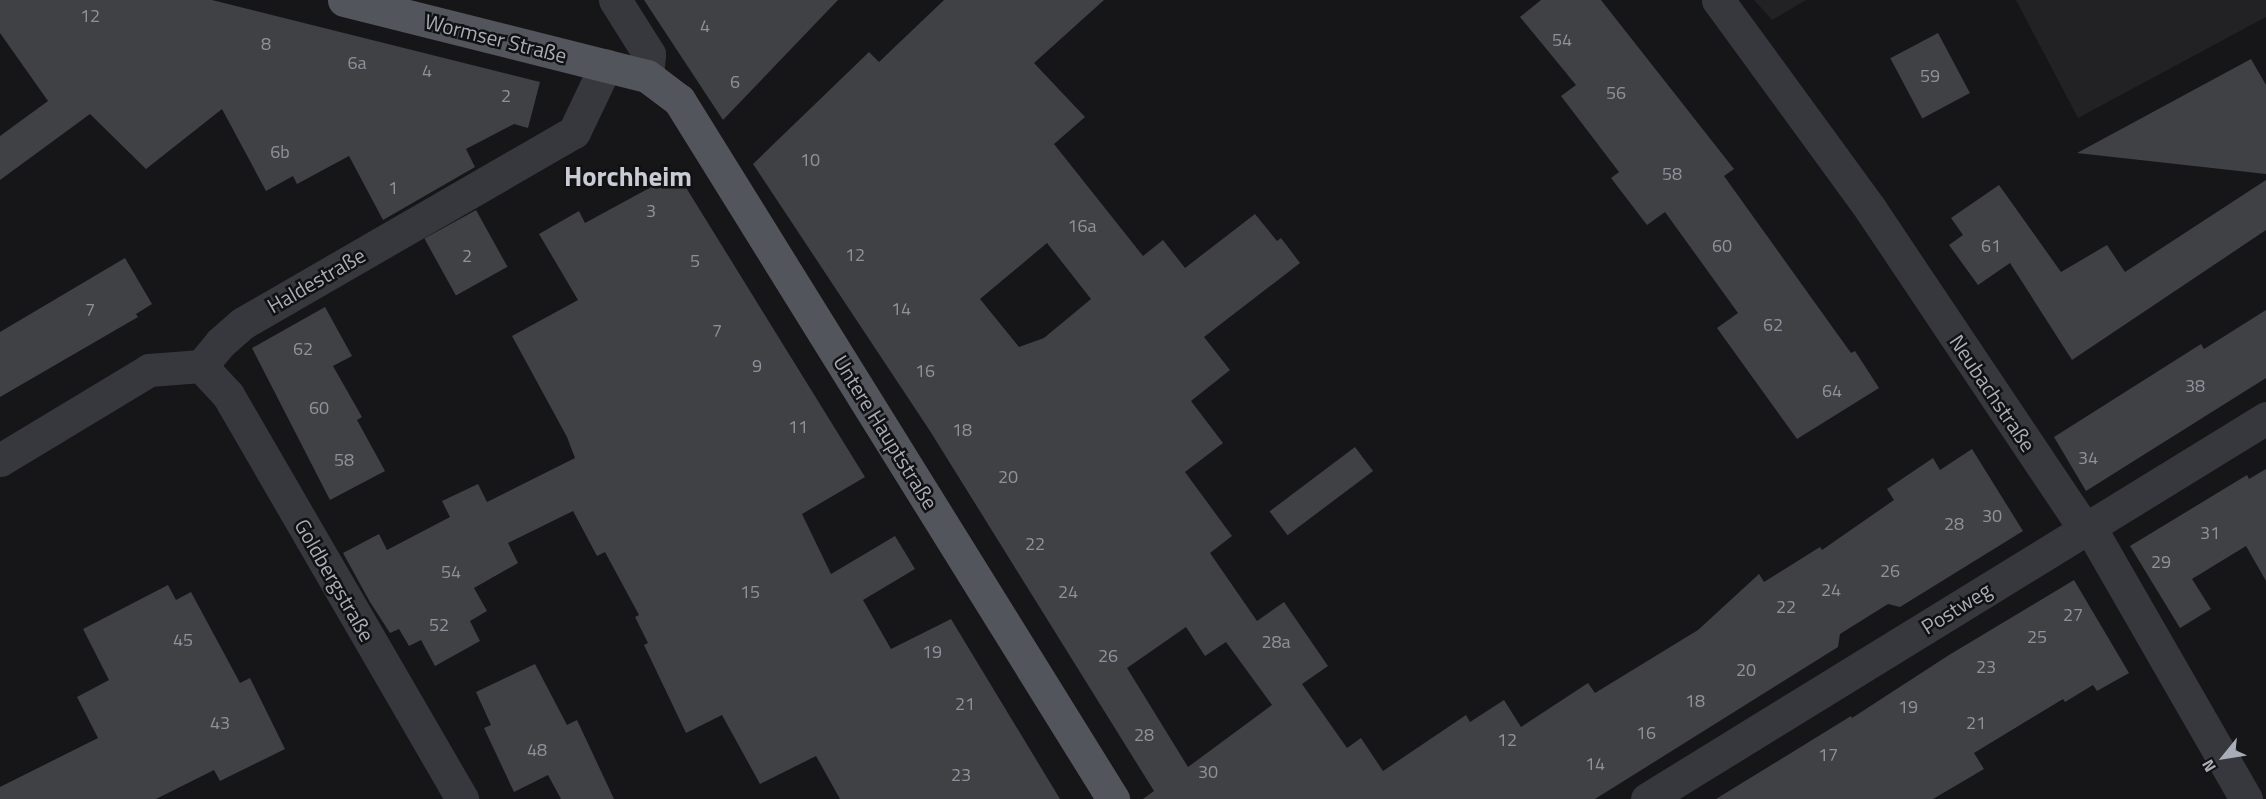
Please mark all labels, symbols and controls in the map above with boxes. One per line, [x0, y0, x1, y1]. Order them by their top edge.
house number: 12 [80, 5, 100, 27]
street label: Wormser Straße [422, 8, 570, 68]
house number: 4 [700, 15, 710, 37]
house number: 54 [1552, 29, 1572, 51]
house number: 8 [261, 33, 271, 55]
house number: 6a [347, 52, 367, 74]
house number: 4 [422, 60, 432, 82]
house number: 59 [1920, 65, 1940, 87]
house number: 6 [730, 71, 740, 93]
house number: 56 [1606, 82, 1626, 104]
house number: 2 [501, 85, 511, 107]
house number: 6b [270, 141, 290, 163]
house number: 10 [800, 149, 820, 171]
district label: Horchheim [564, 160, 692, 192]
house number: 58 [1662, 163, 1682, 185]
house number: 1 [388, 177, 398, 199]
house number: 3 [646, 200, 656, 222]
house number: 16a [1067, 215, 1097, 237]
house number: 60 [1712, 235, 1732, 257]
house number: 61 [1981, 235, 2001, 257]
street label: Haldestraße [263, 242, 369, 318]
house number: 12 [845, 244, 865, 266]
house number: 2 [462, 245, 472, 267]
house number: 5 [690, 250, 700, 272]
house number: 14 [891, 298, 911, 320]
house number: 7 [85, 299, 95, 321]
house number: 62 [1763, 314, 1783, 336]
house number: 7 [712, 320, 722, 342]
street label: Neubachstraße [1945, 330, 2041, 456]
house number: 62 [293, 338, 313, 360]
street label: Untere Hauptstraße [828, 350, 944, 514]
house number: 9 [752, 355, 762, 377]
house number: 16 [915, 360, 935, 382]
house number: 38 [2185, 375, 2205, 397]
house number: 64 [1822, 380, 1842, 402]
house number: 60 [309, 397, 329, 419]
house number: 11 [788, 416, 808, 438]
house number: 18 [952, 419, 972, 441]
house number: 34 [2078, 447, 2098, 469]
house number: 58 [334, 449, 354, 471]
house number: 20 [998, 466, 1018, 488]
house number: 30 [1982, 505, 2002, 527]
house number: 28 [1944, 513, 1964, 535]
street label: Goldbergstraße [290, 514, 380, 646]
house number: 31 [2200, 522, 2220, 544]
house number: 22 [1025, 533, 1045, 555]
house number: 29 [2151, 551, 2171, 573]
house number: 26 [1880, 560, 1900, 582]
house number: 54 [441, 561, 461, 583]
street label: Postweg [1916, 577, 1996, 639]
house number: 24 [1821, 579, 1841, 601]
house number: 15 [740, 581, 760, 603]
house number: 24 [1058, 581, 1078, 603]
house number: 22 [1776, 596, 1796, 618]
house number: 27 [2063, 604, 2083, 626]
house number: 52 [429, 614, 449, 636]
house number: 25 [2027, 626, 2047, 648]
house number: 45 [173, 629, 193, 651]
house number: 28a [1261, 631, 1291, 653]
house number: 19 [922, 641, 942, 663]
house number: 26 [1098, 645, 1118, 667]
house number: 23 [1976, 656, 1996, 678]
house number: 20 [1736, 659, 1756, 681]
house number: 18 [1685, 690, 1705, 712]
house number: 21 [955, 693, 975, 715]
house number: 19 [1898, 696, 1918, 718]
house number: 43 [210, 712, 230, 734]
house number: 21 [1966, 712, 1986, 734]
house number: 16 [1636, 722, 1656, 744]
house number: 28 [1134, 724, 1154, 746]
north arrow [2194, 727, 2254, 787]
house number: 12 [1497, 729, 1517, 751]
house number: 48 [527, 739, 547, 761]
house number: 17 [1818, 744, 1838, 766]
house number: 14 [1585, 753, 1605, 775]
text: N [2195, 755, 2222, 777]
house number: 30 [1198, 761, 1218, 783]
house number: 23 [951, 764, 971, 786]

